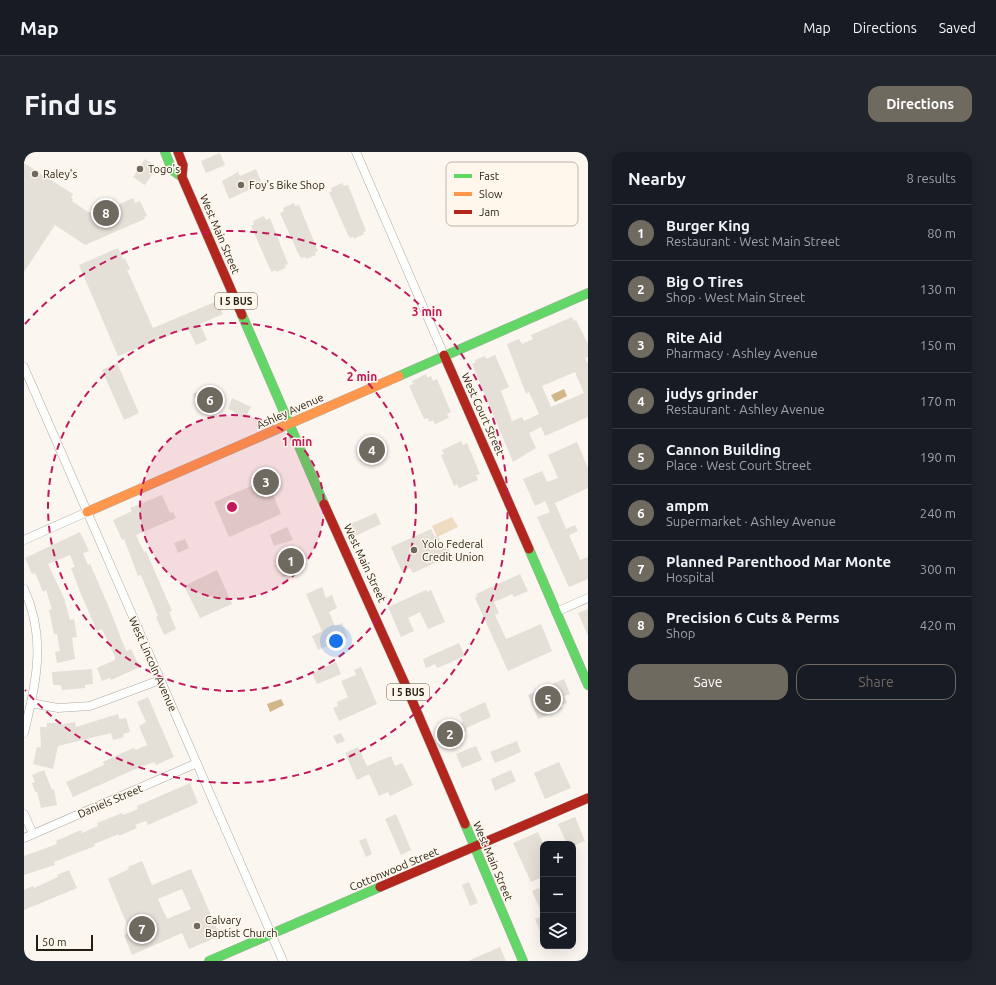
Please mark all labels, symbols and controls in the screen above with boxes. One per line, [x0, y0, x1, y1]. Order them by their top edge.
text: Map [20, 17, 59, 39]
text: Map [803, 20, 831, 36]
text: Directions [853, 20, 917, 36]
text: Saved [939, 20, 976, 36]
button: Directions [868, 86, 972, 122]
text: Find us [24, 89, 117, 120]
legend [446, 162, 578, 226]
place label: Togo's [148, 163, 180, 175]
marker: Togo's [135, 164, 145, 174]
place label: Raley's [43, 168, 77, 180]
marker: Raley's [30, 169, 40, 179]
text: Nearby [628, 169, 686, 188]
text: Fast [479, 170, 500, 182]
text: 8 results [906, 171, 956, 185]
place label: Foy's Bike Shop [249, 179, 325, 191]
marker: Foy's Bike Shop [236, 180, 246, 190]
text: Slow [479, 188, 503, 200]
street label: West Main Street [198, 192, 242, 276]
pin: 8 [93, 198, 119, 228]
text: Jam [479, 206, 500, 218]
text: Burger King [666, 217, 750, 234]
text: 1 [637, 226, 645, 240]
text: 80 m [927, 226, 956, 240]
text: Restaurant · West Main Street [666, 234, 840, 248]
text: Big O Tires [666, 273, 743, 290]
text: 2 [637, 282, 645, 296]
text: 130 m [920, 282, 956, 296]
text: Shop · West Main Street [666, 290, 805, 304]
road number: I 5 BUS [215, 293, 257, 309]
text: 3 min [412, 305, 442, 318]
text: Rite Aid [666, 329, 722, 346]
text: 3 [637, 338, 645, 352]
text: 150 m [920, 338, 956, 352]
text: Pharmacy · Ashley Avenue [666, 346, 818, 360]
text: 2 min [347, 370, 377, 383]
street label: West Court Street [459, 371, 507, 458]
pin: 6 [197, 385, 223, 415]
text: judys grinder [666, 385, 758, 402]
street label: Ashley Avenue [255, 391, 325, 431]
text: 4 [637, 394, 645, 408]
text: 170 m [920, 394, 956, 408]
text: Restaurant · Ashley Avenue [666, 402, 825, 416]
text: 1 min [282, 435, 312, 448]
pin: 4 [359, 435, 385, 465]
text: Cannon Building [666, 441, 781, 458]
text: 5 [637, 450, 645, 464]
text: 190 m [920, 450, 956, 464]
text: Place · West Court Street [666, 458, 811, 472]
pin: 3 [253, 467, 279, 497]
text: ampm [666, 497, 709, 514]
centre of rings [225, 500, 239, 514]
text: 6 [637, 506, 645, 520]
text: 240 m [920, 506, 956, 520]
text: Supermarket · Ashley Avenue [666, 514, 836, 528]
street label: West Main Street [342, 522, 389, 605]
place label: Yolo Federal Credit Union [422, 538, 484, 563]
marker: Yolo Federal Credit Union [409, 545, 419, 555]
pin: 1 [278, 546, 304, 576]
text: Planned Parenthood Mar Monte [666, 553, 891, 570]
text: 7 [637, 562, 645, 576]
text: 300 m [920, 562, 956, 576]
text: Hospital [666, 570, 714, 584]
text: Precision 6 Cuts & Perms [666, 609, 840, 626]
street label: West Lincoln Avenue [127, 615, 179, 713]
text: 8 [637, 618, 645, 632]
text: 420 m [920, 618, 956, 632]
text: Shop [666, 626, 695, 640]
your location [326, 631, 346, 651]
button: Save [628, 664, 788, 700]
button: Share [796, 664, 956, 700]
road number: I 5 BUS [387, 684, 429, 700]
pin: 5 [535, 684, 561, 714]
pin: 2 [437, 719, 463, 749]
street label: Daniels Street [76, 782, 145, 820]
street label: West Main Street [471, 819, 515, 903]
map controls [540, 841, 576, 949]
button: + [540, 841, 576, 877]
street label: Cottonwood Street [348, 845, 441, 893]
button: − [540, 877, 576, 913]
button: layers [540, 913, 576, 949]
pin: 7 [129, 914, 155, 944]
place label: Calvary Baptist Church [205, 914, 278, 939]
marker: Calvary Baptist Church [192, 921, 202, 931]
scale bar [36, 933, 93, 952]
text: 50 m [42, 936, 66, 948]

